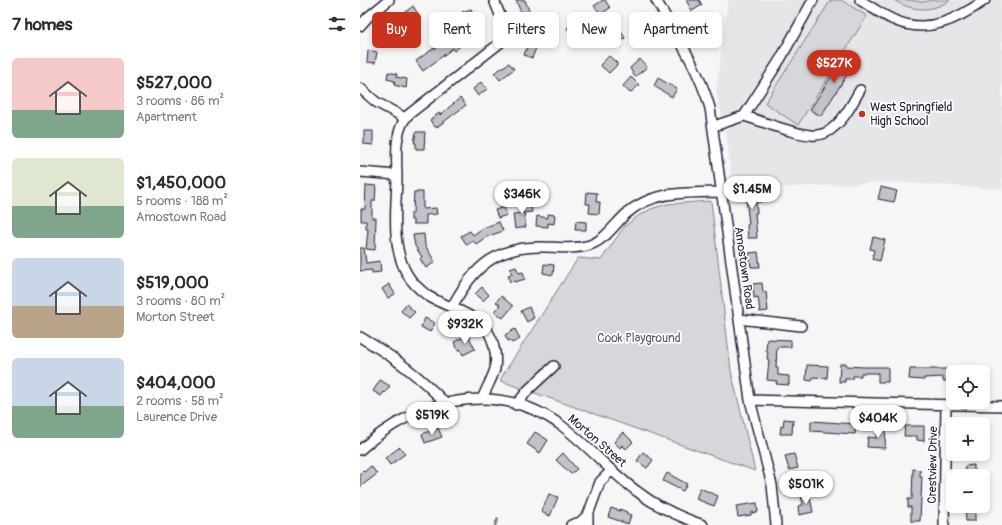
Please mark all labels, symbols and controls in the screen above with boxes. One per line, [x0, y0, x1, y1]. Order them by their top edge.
chip: Buy [372, 12, 421, 48]
chip: Rent [429, 12, 485, 48]
chip: Filters [493, 12, 559, 48]
chip: New [567, 12, 621, 48]
chip: Apartment [629, 12, 722, 48]
icon: filters [326, 13, 348, 35]
text: 7 homes [12, 14, 72, 35]
pin: $527K [806, 50, 862, 84]
text: $527K [816, 55, 852, 71]
text: $527,000 [136, 72, 212, 93]
icon: home [44, 74, 92, 122]
text: 3 rooms · 86 m² [136, 93, 224, 109]
place label: West Springfield High School [870, 100, 953, 129]
text: Apartment [136, 109, 197, 125]
marker: West Springfield High School [857, 109, 867, 119]
text: $1,450,000 [136, 172, 226, 193]
icon: home [44, 174, 92, 222]
pin: $1.45M [719, 176, 785, 210]
pin: $346K [494, 181, 550, 215]
text: $1.45M [733, 181, 771, 197]
text: $346K [503, 186, 541, 202]
text: 5 rooms · 188 m² [136, 193, 228, 209]
text: Amostown Road [136, 209, 226, 225]
street label: Amostown Road [731, 226, 757, 311]
text: $519,000 [136, 272, 209, 293]
icon: home [44, 274, 92, 322]
text: 3 rooms · 80 m² [136, 293, 225, 309]
text: Morton Street [136, 309, 215, 325]
pin: $932K [437, 311, 493, 345]
text: $932K [447, 316, 483, 332]
park label: Cook Playground [597, 331, 681, 346]
map controls [946, 365, 990, 513]
button: locate [946, 365, 990, 409]
text: $404,000 [136, 372, 216, 393]
icon: home [44, 374, 92, 422]
text: 2 rooms · 58 m² [136, 393, 223, 409]
pin: $519K [404, 402, 460, 436]
pin: $404K [850, 405, 906, 439]
text: $519K [415, 407, 449, 423]
text: Laurence Drive [136, 409, 217, 425]
text: $404K [859, 410, 897, 426]
street label: Morton Street [565, 412, 629, 471]
button: + [946, 417, 990, 461]
street label: Crestview Drive [925, 426, 941, 504]
button: − [946, 469, 990, 513]
pin: $501K [778, 471, 834, 505]
text: $501K [788, 476, 824, 492]

